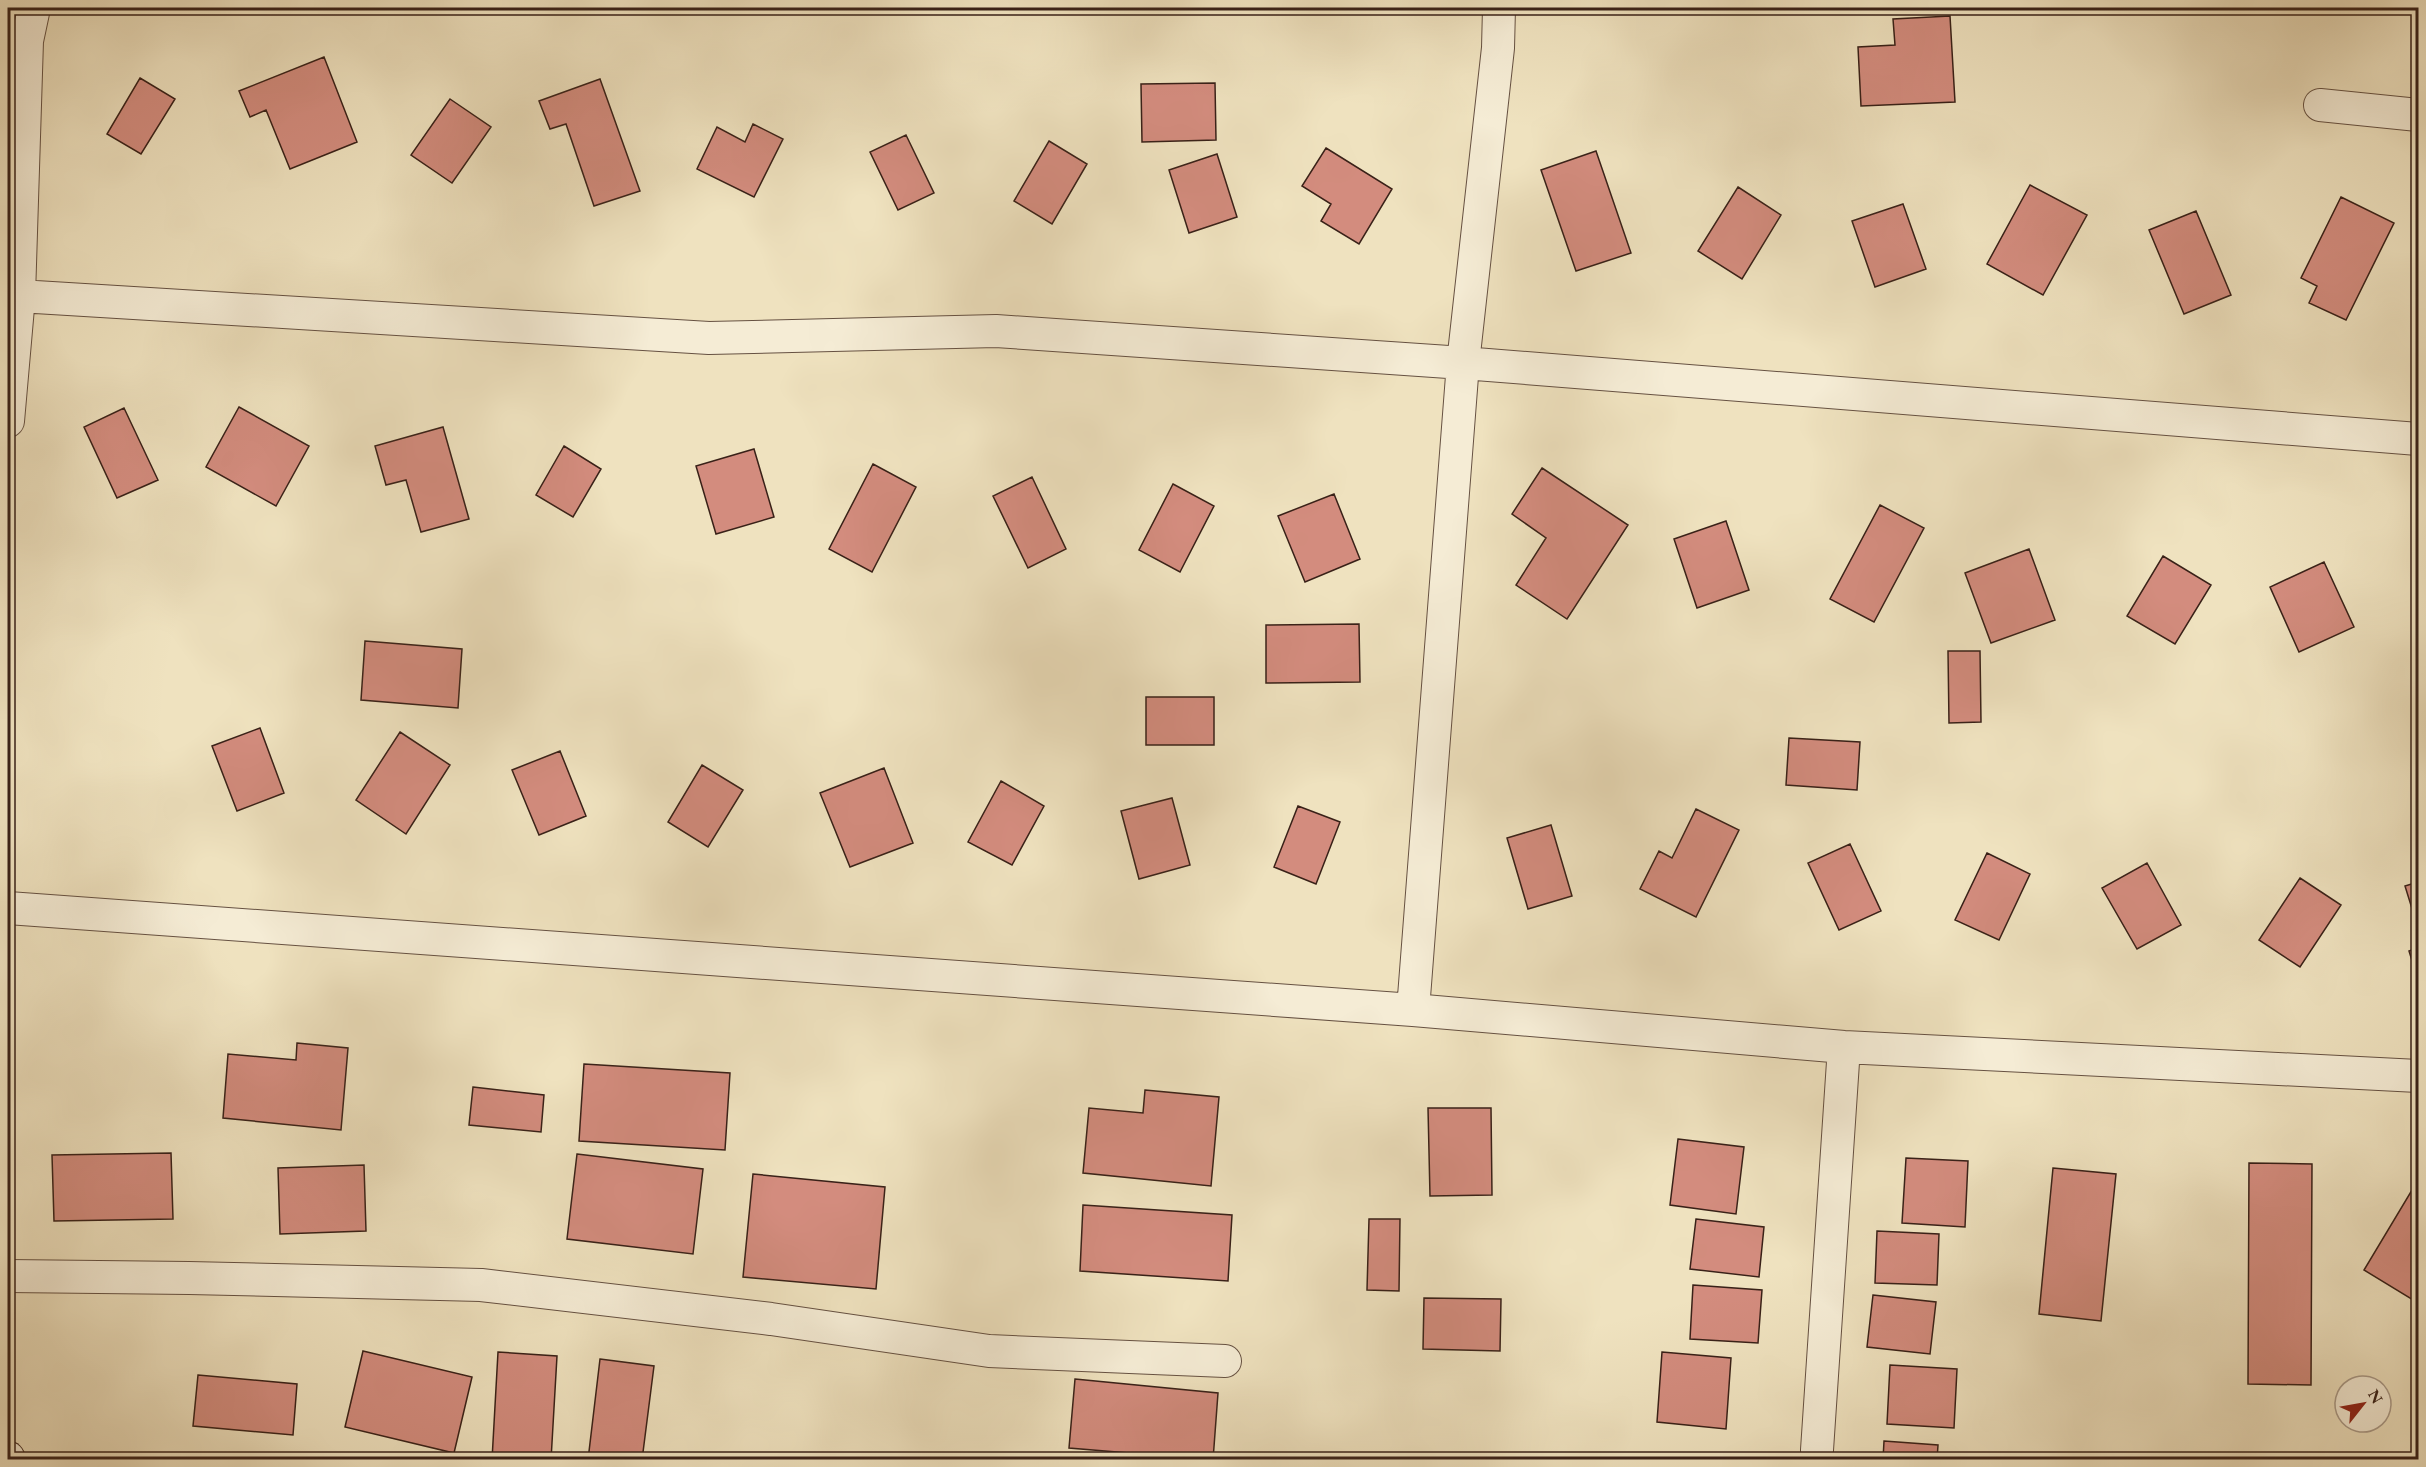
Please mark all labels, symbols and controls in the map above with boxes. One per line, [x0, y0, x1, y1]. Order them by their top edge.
north arrow [2333, 1374, 2393, 1434]
text: N [2363, 1386, 2388, 1408]

